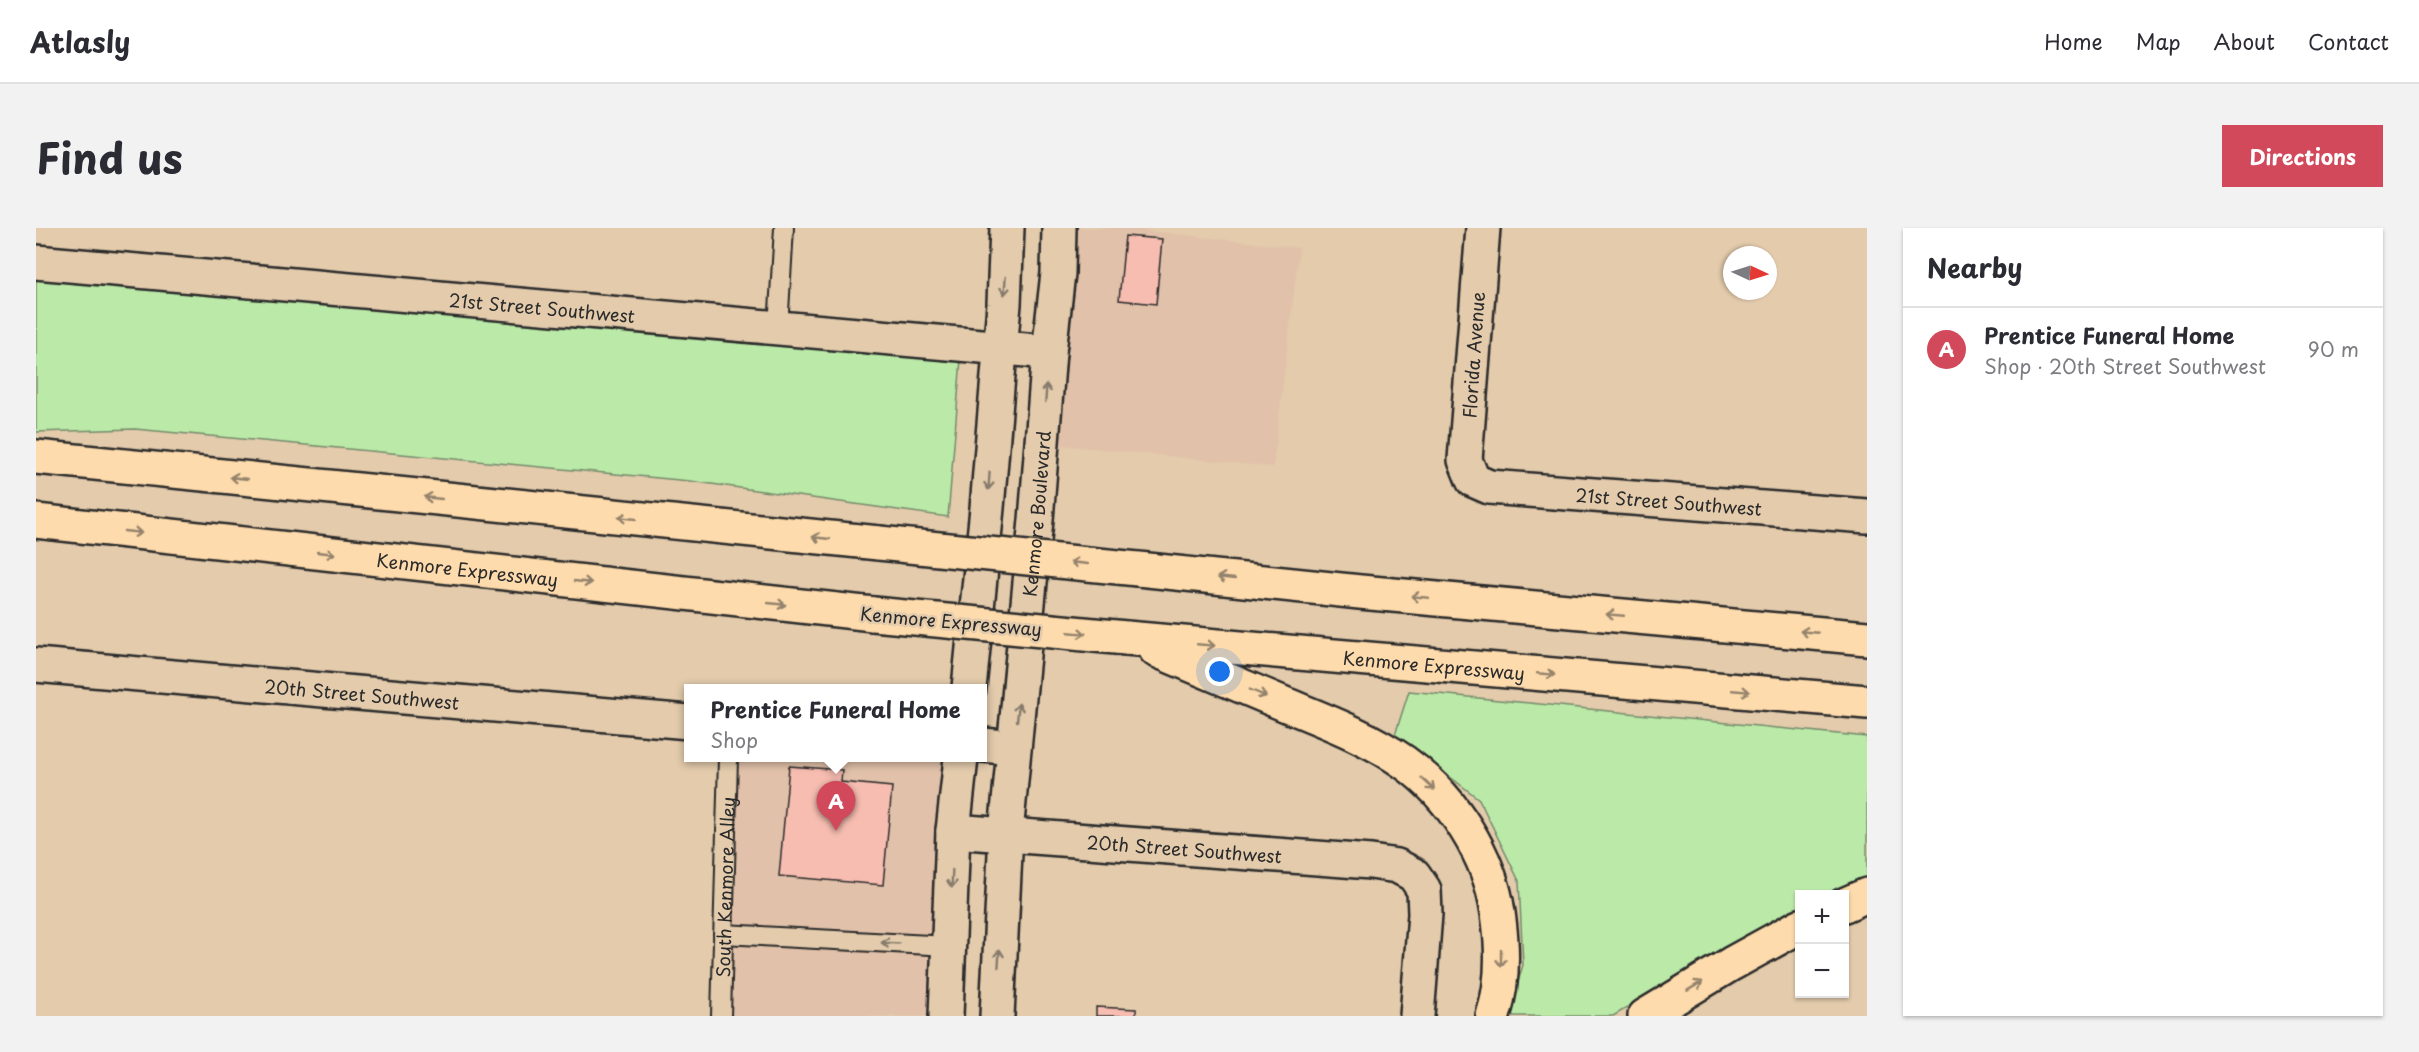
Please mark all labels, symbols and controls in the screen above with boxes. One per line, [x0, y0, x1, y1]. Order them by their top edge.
text: Atlasly [30, 20, 130, 63]
text: Home [2044, 25, 2103, 57]
text: Map [2136, 25, 2181, 57]
text: About [2214, 25, 2275, 57]
text: Contact [2308, 25, 2389, 57]
text: Find us [36, 125, 183, 188]
button: Directions [2222, 125, 2383, 187]
north arrow [1723, 246, 1777, 300]
text: Nearby [1927, 248, 2022, 287]
one-way arrow [999, 276, 1010, 296]
street label: 21st Street Southwest [448, 285, 636, 329]
street label: Florida Avenue [1455, 291, 1491, 419]
text: Prentice Funeral Home [1984, 318, 2234, 351]
text: A [1939, 334, 1954, 364]
text: 90 m [2308, 334, 2359, 364]
text: Shop · 20th Street Southwest [1984, 351, 2266, 381]
one-way arrow [1041, 383, 1052, 403]
street label: Kenmore Boulevard [1015, 430, 1056, 598]
one-way arrow [983, 470, 994, 490]
one-way arrow [229, 472, 249, 483]
street label: 21st Street Southwest [1575, 480, 1763, 521]
one-way arrow [423, 492, 443, 503]
one-way arrow [617, 512, 637, 523]
one-way arrow [122, 527, 142, 538]
one-way arrow [811, 532, 831, 543]
street label: Kenmore Expressway [375, 545, 560, 592]
one-way arrow [316, 548, 336, 559]
one-way arrow [1070, 557, 1090, 568]
one-way arrow [1217, 572, 1237, 583]
one-way arrow [572, 577, 592, 588]
one-way arrow [1411, 591, 1431, 602]
one-way arrow [766, 598, 786, 609]
street label: Kenmore Expressway [859, 600, 1043, 642]
one-way arrow [1605, 609, 1625, 620]
one-way arrow [1799, 626, 1819, 637]
one-way arrow [1067, 628, 1087, 639]
one-way arrow [1195, 640, 1215, 651]
street label: Kenmore Expressway [1342, 643, 1526, 686]
your location [1205, 657, 1234, 686]
one-way arrow [1536, 669, 1556, 680]
street label: 20th Street Southwest [263, 671, 460, 715]
popup [684, 684, 987, 762]
one-way arrow [1730, 686, 1750, 697]
one-way arrow [1248, 688, 1267, 699]
text: Prentice Funeral Home [710, 692, 961, 725]
one-way arrow [1013, 703, 1024, 723]
text: Shop [710, 725, 758, 755]
one-way arrow [1421, 777, 1436, 791]
pin: A [816, 782, 856, 831]
street label: South Kenmore Alley [709, 796, 740, 978]
street label: 20th Street Southwest [1086, 827, 1283, 869]
one-way arrow [946, 868, 957, 888]
map controls [1795, 890, 1849, 998]
button: + [1795, 890, 1849, 944]
one-way arrow [881, 937, 901, 948]
button: − [1795, 944, 1849, 998]
one-way arrow [993, 948, 1004, 968]
one-way arrow [1495, 948, 1507, 968]
one-way arrow [1686, 979, 1703, 991]

